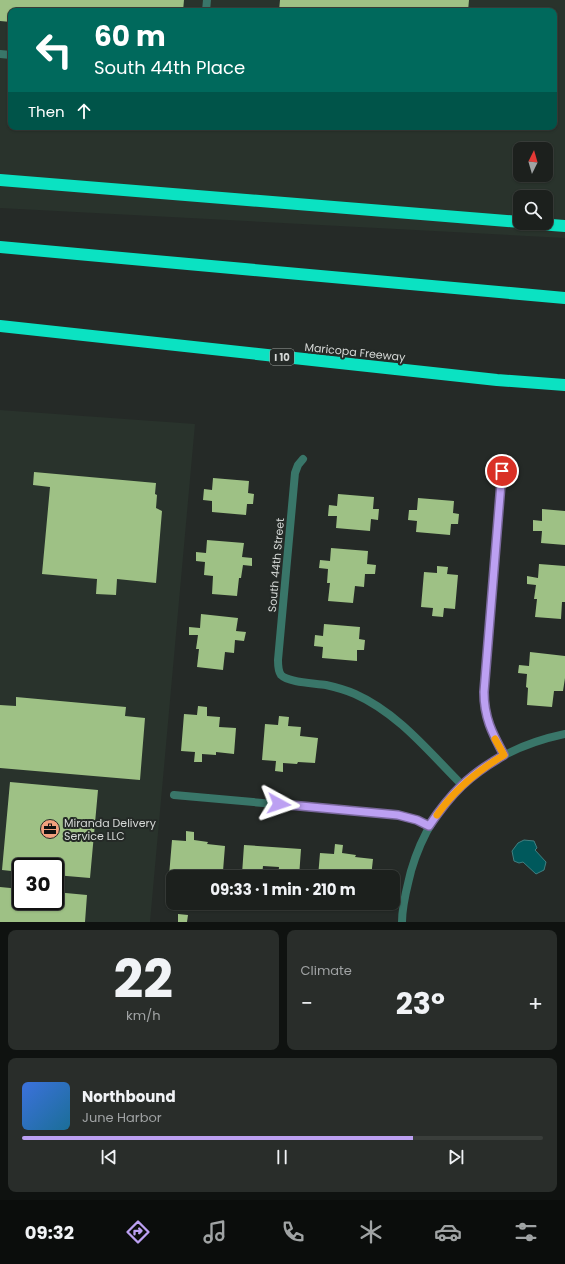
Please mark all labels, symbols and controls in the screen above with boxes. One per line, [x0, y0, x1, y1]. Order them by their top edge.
text: 60 m [94, 17, 166, 56]
icon: left [28, 24, 80, 76]
text: South 44th Place [94, 55, 245, 80]
icon: ahead [73, 100, 95, 122]
text: Then [28, 101, 65, 122]
north arrow [513, 142, 553, 182]
map controls [513, 142, 553, 230]
button: search [513, 190, 553, 230]
street label: Maricopa Freeway [304, 339, 407, 365]
road number: I 10 [270, 349, 294, 365]
pin [485, 454, 519, 488]
icon: arrive [491, 460, 513, 482]
street label: South 44th Street [264, 517, 288, 613]
position arrow [258, 783, 300, 825]
place label: Miranda Delivery Service LLC [64, 815, 157, 844]
office icon: Miranda Delivery Service LLC [39, 818, 61, 840]
speed limit sign: 30 [12, 858, 64, 910]
text: 09:33 · 1 min · 210 m [210, 879, 356, 900]
text: 22 [114, 943, 173, 1016]
text: Climate [301, 961, 352, 980]
text: 23° [396, 982, 445, 1025]
text: − [301, 988, 313, 1019]
text: + [528, 988, 543, 1019]
text: km/h [126, 1006, 161, 1025]
text: Northbound [82, 1086, 176, 1107]
text: June Harbor [82, 1108, 162, 1127]
icon: previous [98, 1146, 120, 1168]
icon: pause [271, 1146, 293, 1168]
icon: next [445, 1146, 467, 1168]
icon: directions [124, 1218, 152, 1246]
icon: music [201, 1218, 229, 1246]
icon: phone [279, 1218, 307, 1246]
icon: climate [357, 1218, 385, 1246]
icon: car [434, 1218, 462, 1246]
icon: filters [512, 1218, 540, 1246]
text: 09:32 [25, 1220, 74, 1245]

